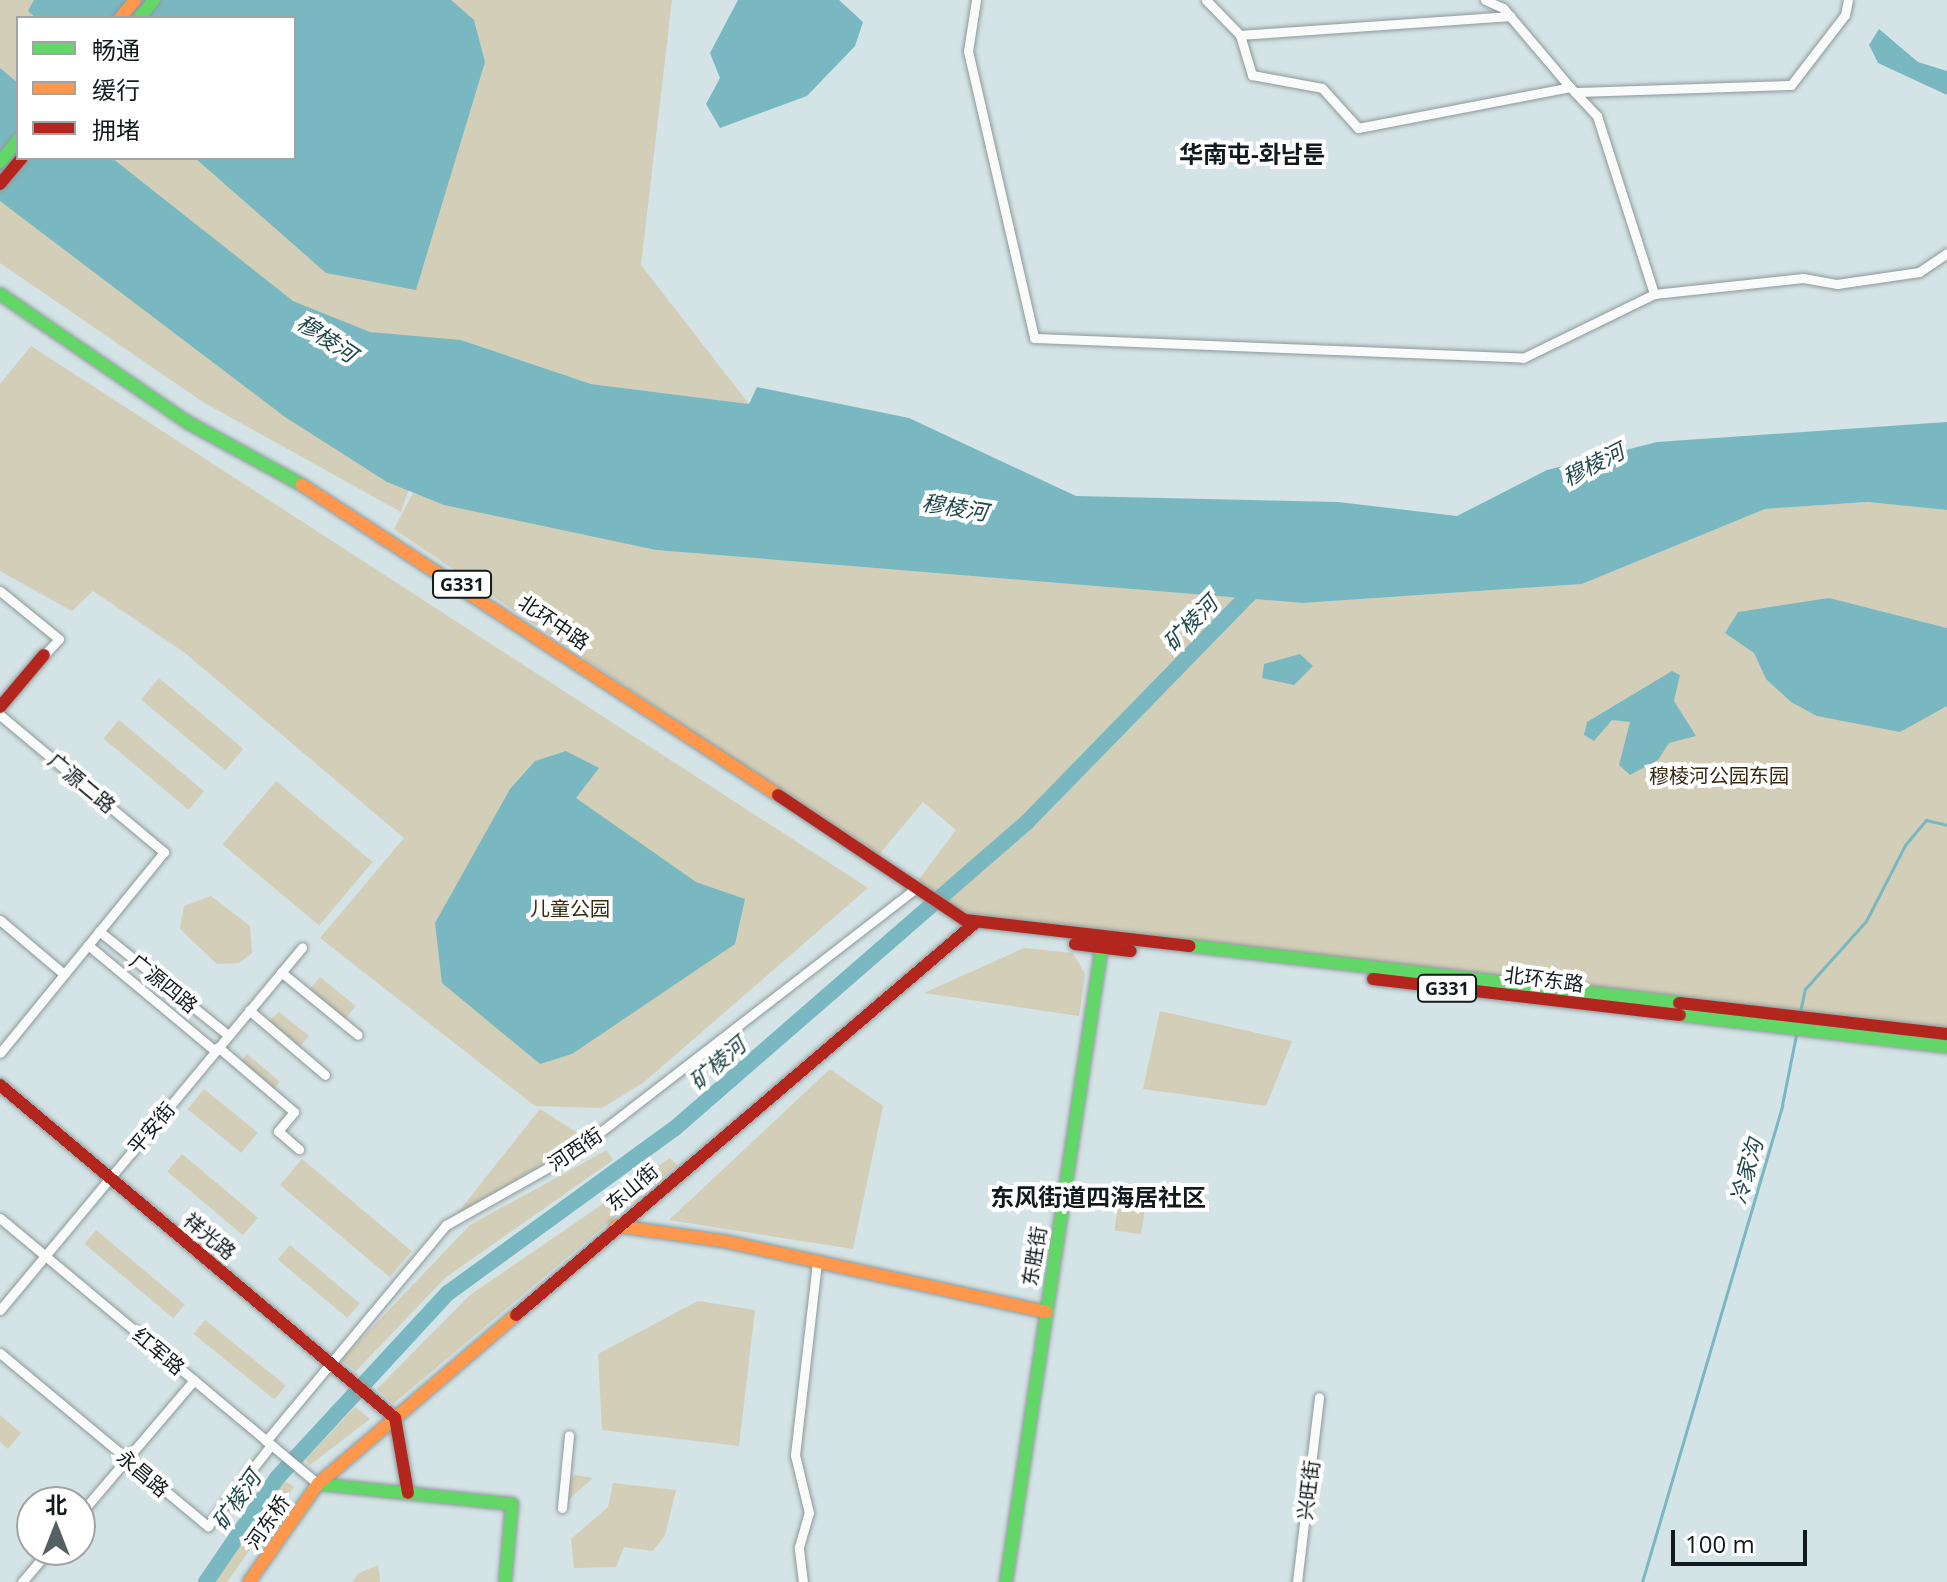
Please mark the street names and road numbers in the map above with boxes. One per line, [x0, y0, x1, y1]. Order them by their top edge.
road number: G331 [432, 570, 492, 598]
street label: 北环中路 [514, 590, 594, 654]
street label: 广源二路 [44, 748, 120, 818]
street label: 广源四路 [125, 949, 203, 1017]
street label: 北环东路 [1503, 962, 1585, 996]
road number: G331 [1417, 974, 1477, 1002]
street label: 平安街 [123, 1097, 179, 1159]
street label: 河西街 [543, 1122, 607, 1176]
street label: 东山街 [601, 1159, 663, 1215]
street label: 祥光路 [179, 1208, 241, 1264]
street label: 东胜街 [1017, 1224, 1051, 1288]
street label: 红军路 [128, 1323, 190, 1379]
street label: 永昌路 [112, 1445, 174, 1501]
street label: 兴旺街 [1292, 1459, 1324, 1521]
street label: 河东桥 [240, 1491, 294, 1553]

